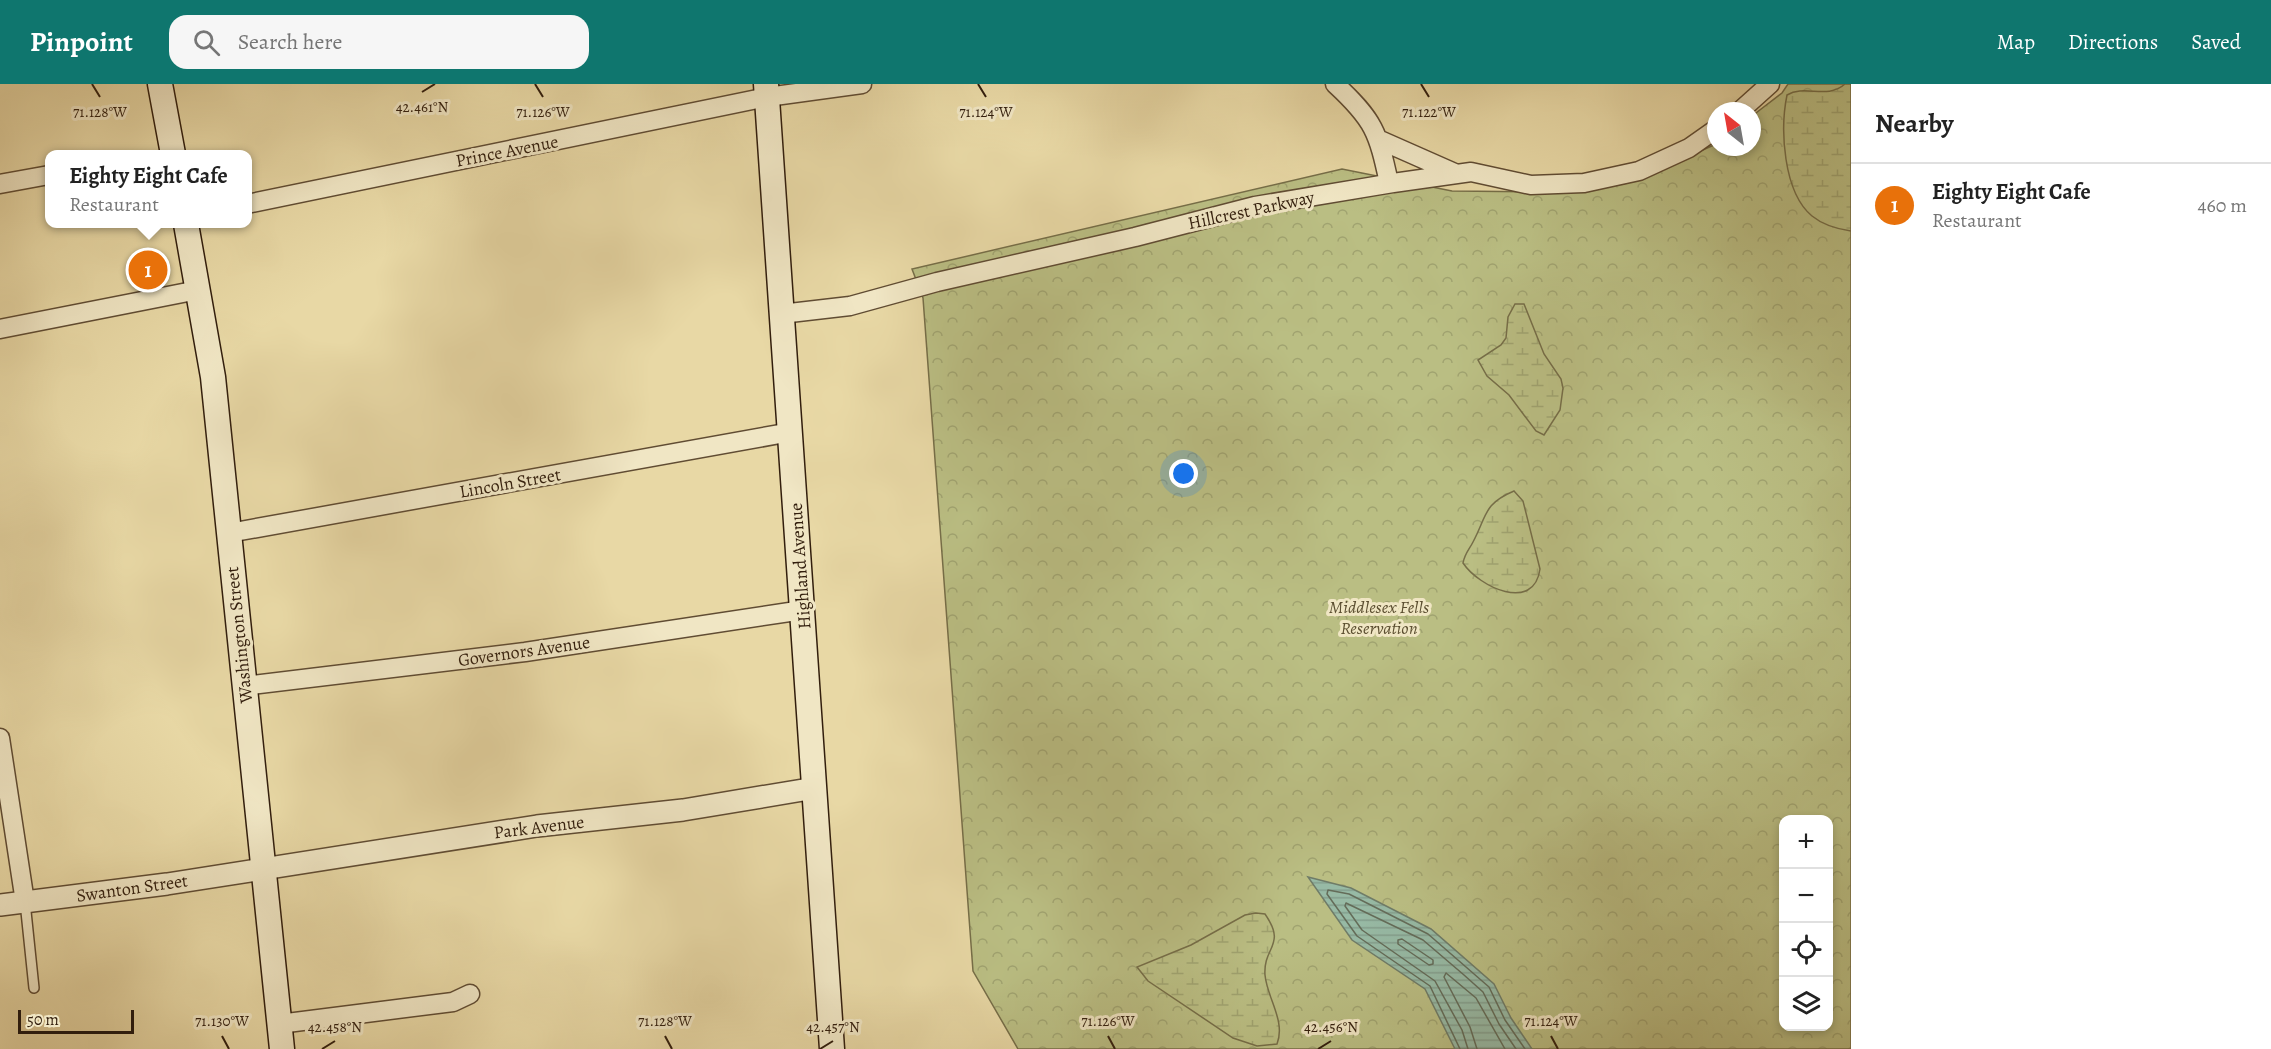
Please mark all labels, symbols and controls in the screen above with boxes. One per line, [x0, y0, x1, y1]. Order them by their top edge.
search box [169, 15, 589, 69]
text: Pinpoint [30, 23, 133, 61]
icon: search [190, 26, 223, 59]
text: Search here [238, 27, 342, 57]
text: Map [1997, 28, 2035, 56]
text: Directions [2068, 28, 2158, 56]
text: Saved [2191, 28, 2241, 56]
text: 42.461°N [396, 97, 449, 117]
text: 71.128°W [73, 102, 127, 122]
text: 71.126°W [516, 102, 570, 122]
text: 71.124°W [959, 102, 1013, 122]
text: 71.122°W [1402, 102, 1456, 122]
north arrow [1707, 102, 1761, 156]
text: Nearby [1875, 106, 1954, 141]
street label: Prince Avenue [454, 129, 560, 173]
popup [45, 150, 252, 228]
text: Eighty Eight Cafe [69, 161, 228, 191]
text: Eighty Eight Cafe [1932, 177, 2091, 207]
street label: Hillcrest Parkway [1186, 185, 1317, 235]
text: Restaurant [69, 191, 159, 218]
text: 1 [1891, 192, 1898, 219]
text: 460 m [2197, 192, 2247, 219]
text: Restaurant [1932, 207, 2022, 234]
pin: 1 [128, 248, 168, 292]
your location [1169, 459, 1198, 488]
street label: Lincoln Street [457, 462, 563, 504]
street label: Highland Avenue [784, 502, 816, 630]
street label: Washington Street [220, 566, 258, 705]
park label: Middlesex Fells Reservation [1329, 595, 1429, 640]
street label: Governors Avenue [456, 630, 592, 672]
street label: Park Avenue [492, 810, 586, 844]
map controls [1779, 815, 1833, 1031]
button: + [1779, 815, 1833, 869]
street label: Swanton Street [75, 868, 189, 908]
button: − [1779, 869, 1833, 923]
button: locate [1779, 923, 1833, 977]
button: layers [1779, 977, 1833, 1031]
scale bar [18, 1007, 134, 1034]
text: 50 m [27, 1009, 59, 1031]
text: 71.130°W [195, 1011, 249, 1031]
text: 71.128°W [638, 1011, 692, 1031]
text: 71.126°W [1081, 1011, 1135, 1031]
text: 71.124°W [1524, 1011, 1578, 1031]
text: 42.458°N [308, 1017, 362, 1037]
text: 42.457°N [806, 1017, 860, 1037]
text: 42.456°N [1304, 1017, 1358, 1037]

